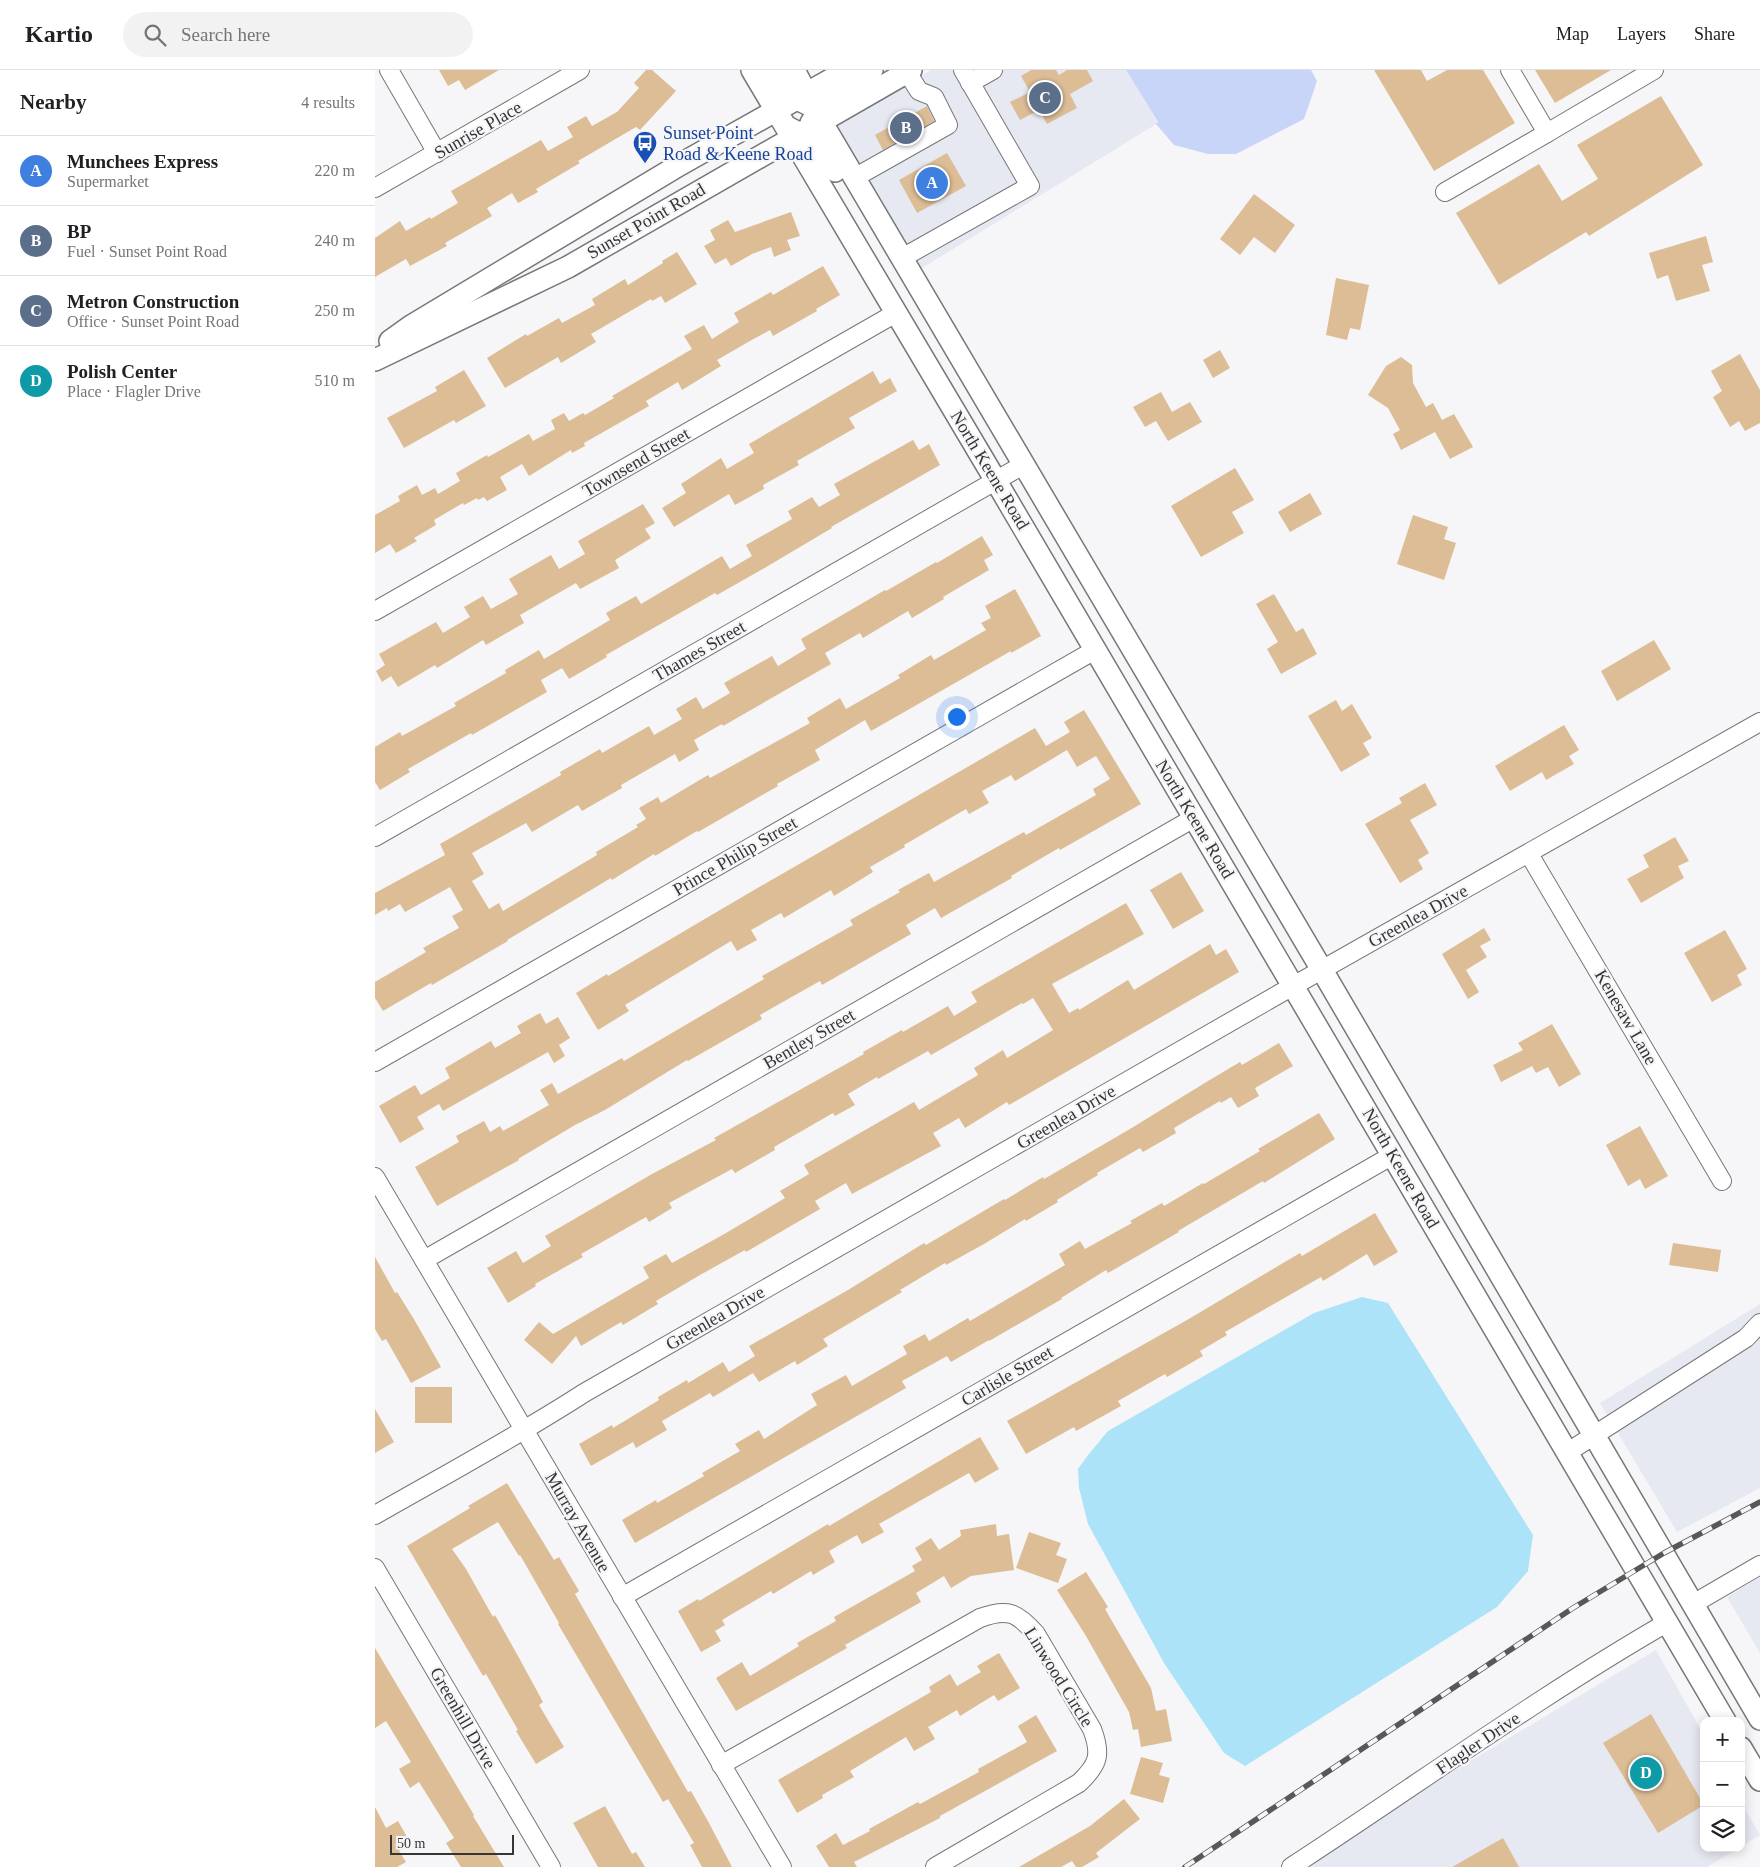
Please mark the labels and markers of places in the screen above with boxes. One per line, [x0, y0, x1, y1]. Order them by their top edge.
pin: C [1029, 79, 1061, 117]
pin: B [890, 109, 922, 147]
place label: Sunset Point Road & Keene Road [663, 123, 812, 164]
bus stop icon: Sunset Point Road & Keene Road [632, 130, 658, 164]
pin: A [916, 164, 948, 202]
pin: D [1630, 1754, 1662, 1792]

